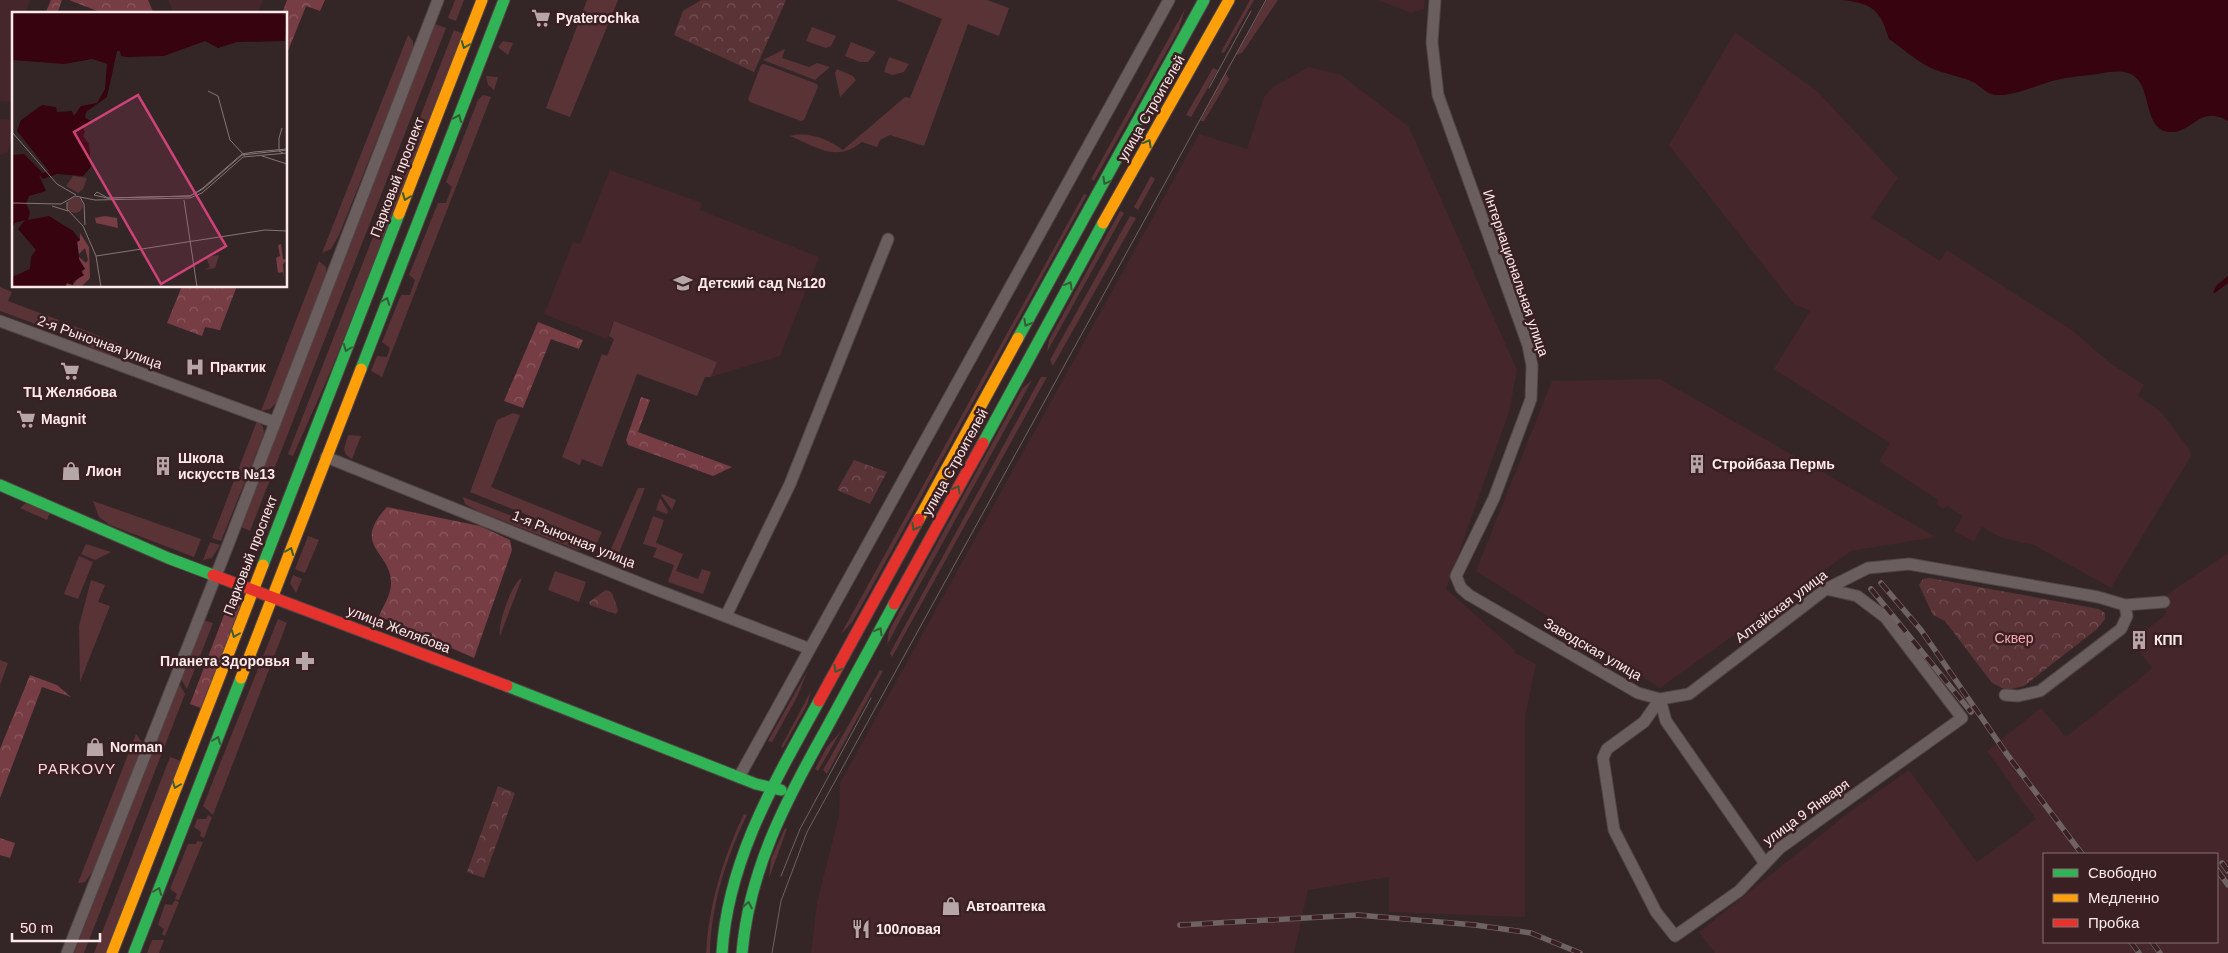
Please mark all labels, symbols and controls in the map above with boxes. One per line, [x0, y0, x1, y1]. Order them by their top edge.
supermarket icon: Pyaterochka [530, 7, 552, 29]
place label: Pyaterochka [556, 10, 639, 26]
inset map [12, 12, 288, 288]
one-way arrow [460, 41, 470, 49]
street label: улица Строителей [1114, 52, 1188, 164]
street label: Парковый проспект [367, 114, 427, 239]
one-way arrow [453, 114, 463, 122]
one-way arrow [1142, 139, 1152, 148]
one-way arrow [1102, 176, 1112, 185]
street label: Интернациональная улица [1480, 188, 1552, 359]
one-way arrow [401, 192, 412, 201]
school or university icon: Детский сад №120 [672, 272, 694, 294]
place label: Детский сад №120 [698, 275, 826, 291]
one-way arrow [1063, 281, 1073, 290]
one-way arrow [381, 298, 391, 306]
street label: 2-я Рыночная улица [36, 312, 165, 372]
one-way arrow [1023, 318, 1033, 327]
one-way arrow [343, 343, 353, 352]
hospital icon: Практик [184, 356, 206, 378]
place label: Практик [210, 359, 267, 375]
supermarket icon: ТЦ Желябова [59, 360, 81, 382]
place label: ТЦ Желябова [23, 384, 117, 400]
street label: улица Строителей [919, 406, 991, 518]
supermarket icon: Magnit [15, 408, 37, 430]
place label: Magnit [41, 411, 86, 427]
place label: Школа искусств №13 [178, 450, 275, 482]
building icon: Стройбаза Пермь [1686, 453, 1708, 475]
building icon: Школа искусств №13 [152, 455, 174, 477]
place label: Стройбаза Пермь [1712, 456, 1835, 472]
shop icon: Лион [60, 460, 82, 482]
place label: Лион [86, 463, 121, 479]
one-way arrow [951, 485, 961, 494]
street label: Парковый проспект [220, 492, 280, 617]
street label: 1-я Рыночная улица [510, 507, 638, 571]
one-way arrow [911, 522, 921, 531]
one-way arrow [284, 547, 294, 556]
street label: Алтайская улица [1732, 566, 1830, 646]
street label: улица Желябова [345, 602, 453, 656]
street label: Заводская улица [1541, 614, 1645, 684]
one-way arrow [873, 627, 883, 636]
one-way arrow [231, 629, 241, 638]
building icon: КПП [2128, 629, 2150, 651]
park label: Сквер [1994, 630, 2034, 646]
place label: КПП [2154, 632, 2183, 648]
pharmacy icon: Планета Здоровья [294, 650, 316, 672]
place label: Планета Здоровья [160, 653, 290, 669]
one-way arrow [833, 664, 843, 673]
shop icon: Norman [84, 736, 106, 758]
one-way arrow [211, 736, 221, 745]
place label: Norman [110, 739, 163, 755]
district label: PARKOVY [38, 760, 116, 777]
street label: улица 9 Января [1760, 776, 1852, 848]
one-way arrow [172, 781, 182, 789]
legend [2043, 853, 2218, 943]
text: Свободно [2088, 864, 2157, 881]
one-way arrow [152, 887, 162, 896]
text: Медленно [2088, 889, 2159, 906]
shop icon: Автоаптека [940, 895, 962, 917]
place label: Автоаптека [966, 898, 1046, 914]
one-way arrow [743, 900, 753, 909]
scale bar [12, 910, 100, 942]
text: Пробка [2088, 914, 2140, 931]
restaurant icon: 100ловая [850, 918, 872, 940]
text: 50 m [20, 919, 53, 936]
place label: 100ловая [876, 921, 941, 937]

